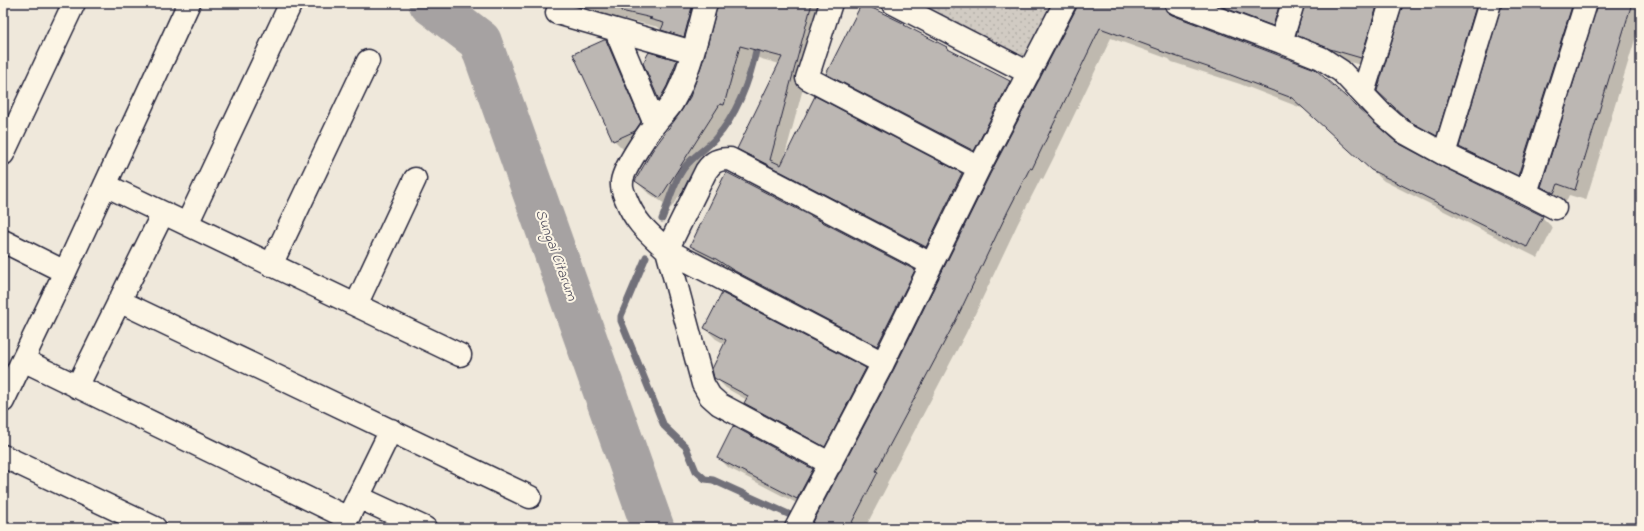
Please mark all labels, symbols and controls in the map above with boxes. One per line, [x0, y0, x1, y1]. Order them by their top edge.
water label: Sungai Citarum [528, 206, 583, 304]

